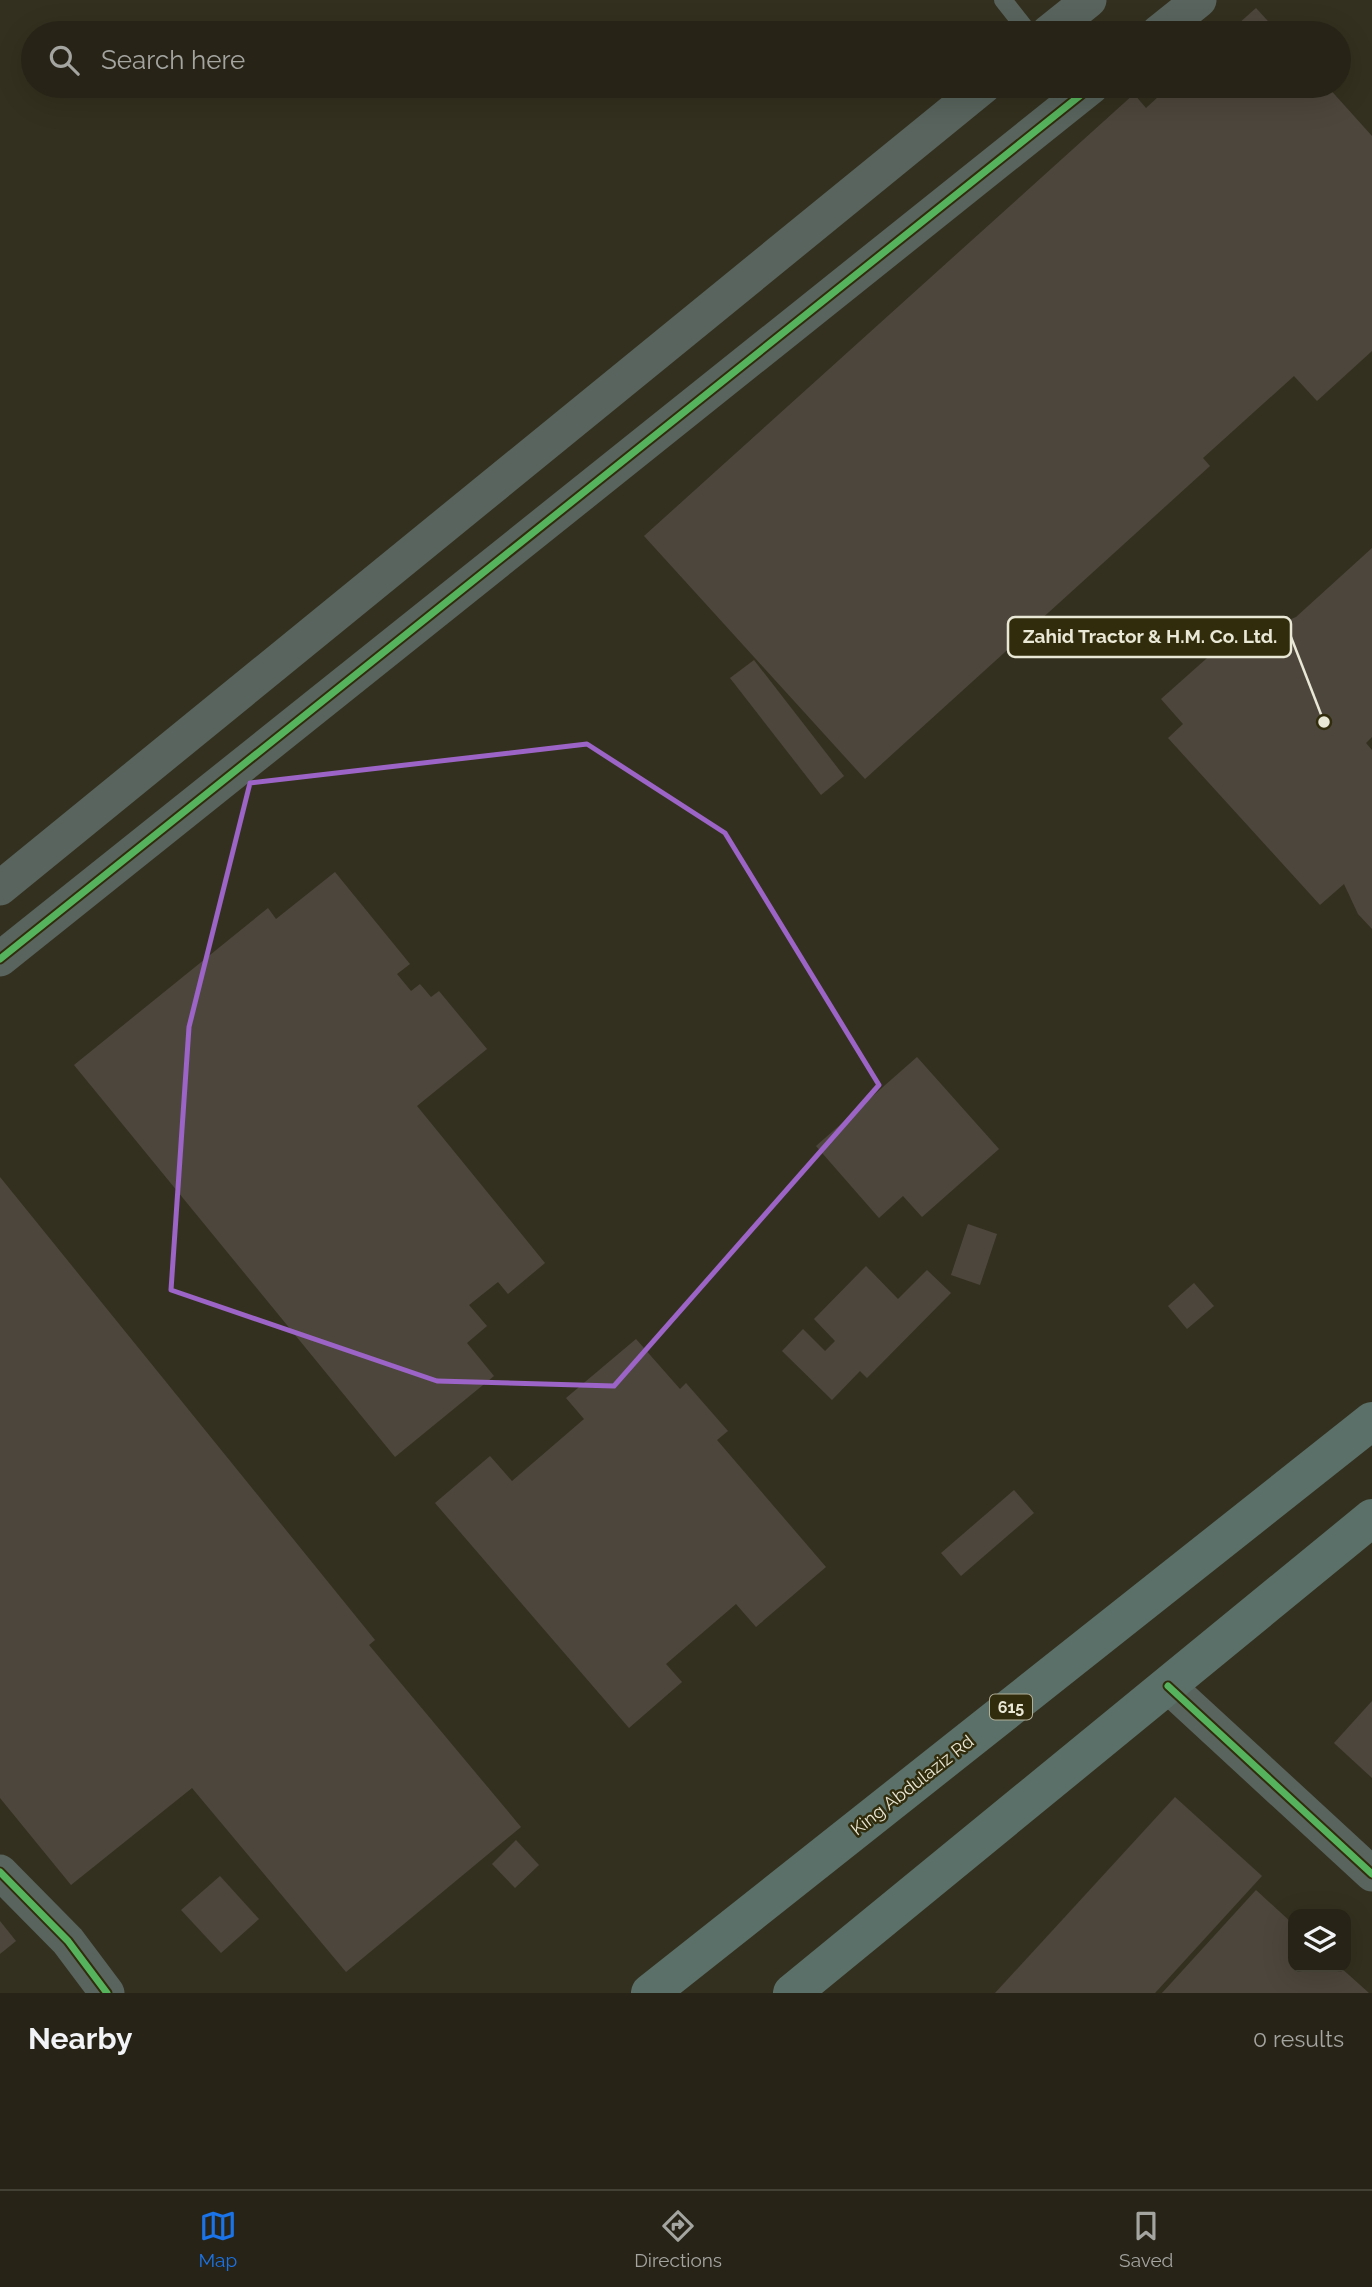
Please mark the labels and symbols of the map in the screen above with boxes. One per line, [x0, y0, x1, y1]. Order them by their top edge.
callout: Zahid Tractor & H.M. Co. Ltd. [1008, 617, 1291, 657]
text: Zahid Tractor & H.M. Co. Ltd. [1023, 625, 1277, 647]
road number: 615 [990, 1694, 1032, 1720]
street label: King Abdulaziz Rd [846, 1731, 978, 1839]

